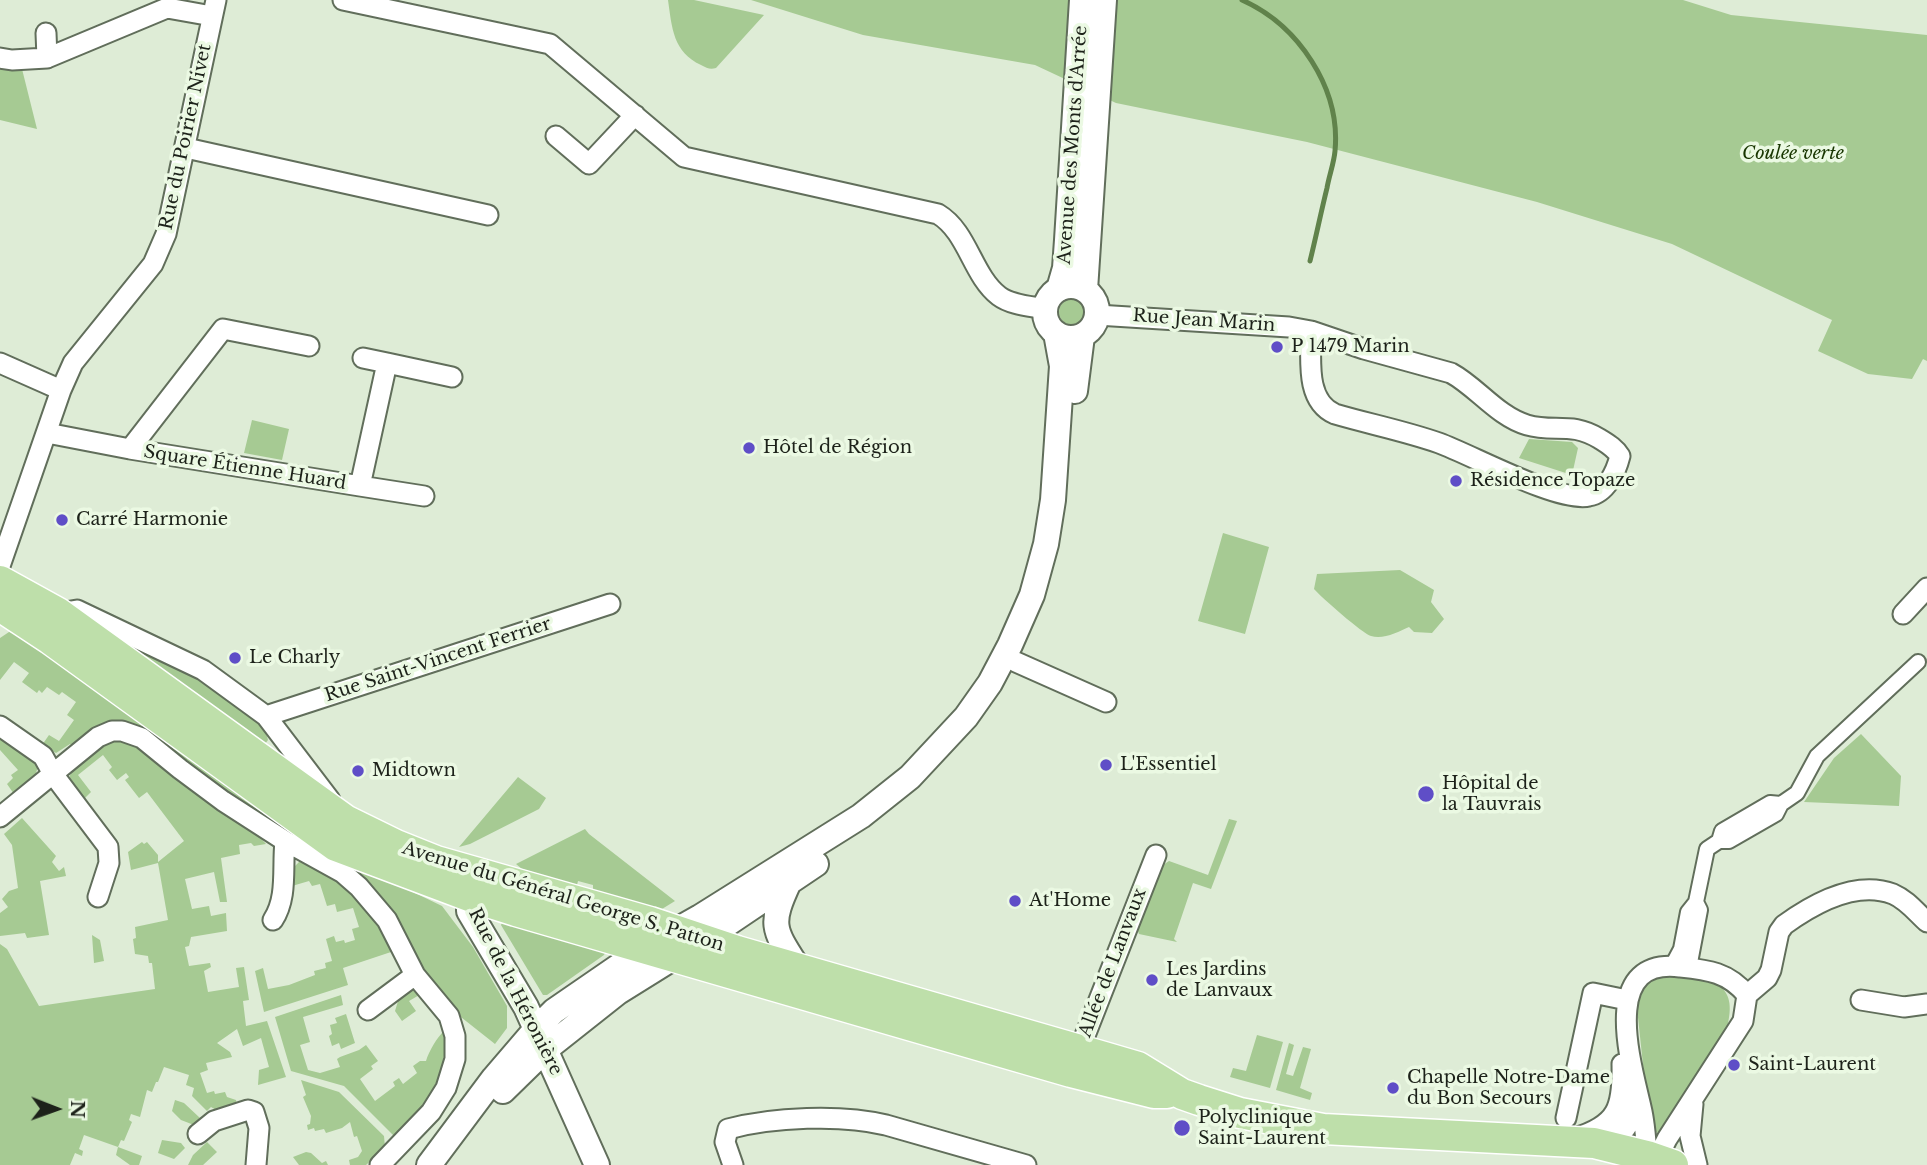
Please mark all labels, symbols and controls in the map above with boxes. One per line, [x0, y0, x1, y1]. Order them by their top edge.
street label: Avenue des Monts d'Arrée [1054, 25, 1092, 265]
street label: Rue du Poirier Nivet [156, 42, 216, 232]
park label: Coulée verte [1742, 143, 1844, 165]
street label: Rue Jean Marin [1132, 305, 1276, 337]
place label: P 1479 Marin [1291, 336, 1410, 358]
marker: P 1479 Marin [1269, 339, 1285, 355]
place label: Hôtel de Région [763, 437, 912, 459]
marker: Hôtel de Région [741, 440, 757, 456]
street label: Square Étienne Huard [142, 441, 348, 495]
place label: Résidence Topaze [1470, 470, 1635, 492]
marker: Résidence Topaze [1448, 473, 1464, 489]
place label: Carré Harmonie [76, 509, 228, 531]
marker: Carré Harmonie [54, 512, 70, 528]
street label: Rue Saint-Vincent Ferrier [322, 613, 554, 707]
place label: Le Charly [249, 647, 340, 669]
marker: Le Charly [227, 650, 243, 666]
place label: L'Essentiel [1120, 754, 1217, 776]
marker: L'Essentiel [1098, 757, 1114, 773]
place label: Midtown [372, 760, 456, 782]
marker: Midtown [350, 763, 366, 779]
place label: Hôpital de la Tauvrais [1442, 773, 1541, 816]
marker: Hôpital de la Tauvrais [1416, 784, 1436, 804]
street label: Avenue du Général George S. Patton [400, 838, 726, 956]
street label: Allée de Lanvaux [1075, 885, 1151, 1041]
place label: At'Home [1029, 890, 1111, 912]
marker: At'Home [1007, 893, 1023, 909]
street label: Rue de la Héronière [463, 905, 567, 1079]
place label: Les Jardins de Lanvaux [1166, 959, 1273, 1002]
marker: Les Jardins de Lanvaux [1144, 972, 1160, 988]
place label: Saint-Laurent [1748, 1054, 1876, 1076]
marker: Saint-Laurent [1726, 1057, 1742, 1073]
place label: Chapelle Notre-Dame du Bon Secours [1407, 1067, 1610, 1110]
north arrow [21, 1074, 91, 1144]
marker: Chapelle Notre-Dame du Bon Secours [1385, 1080, 1401, 1096]
text: N [66, 1100, 89, 1119]
place label: Polyclinique Saint-Laurent [1198, 1107, 1326, 1150]
marker: Polyclinique Saint-Laurent [1172, 1118, 1192, 1138]

